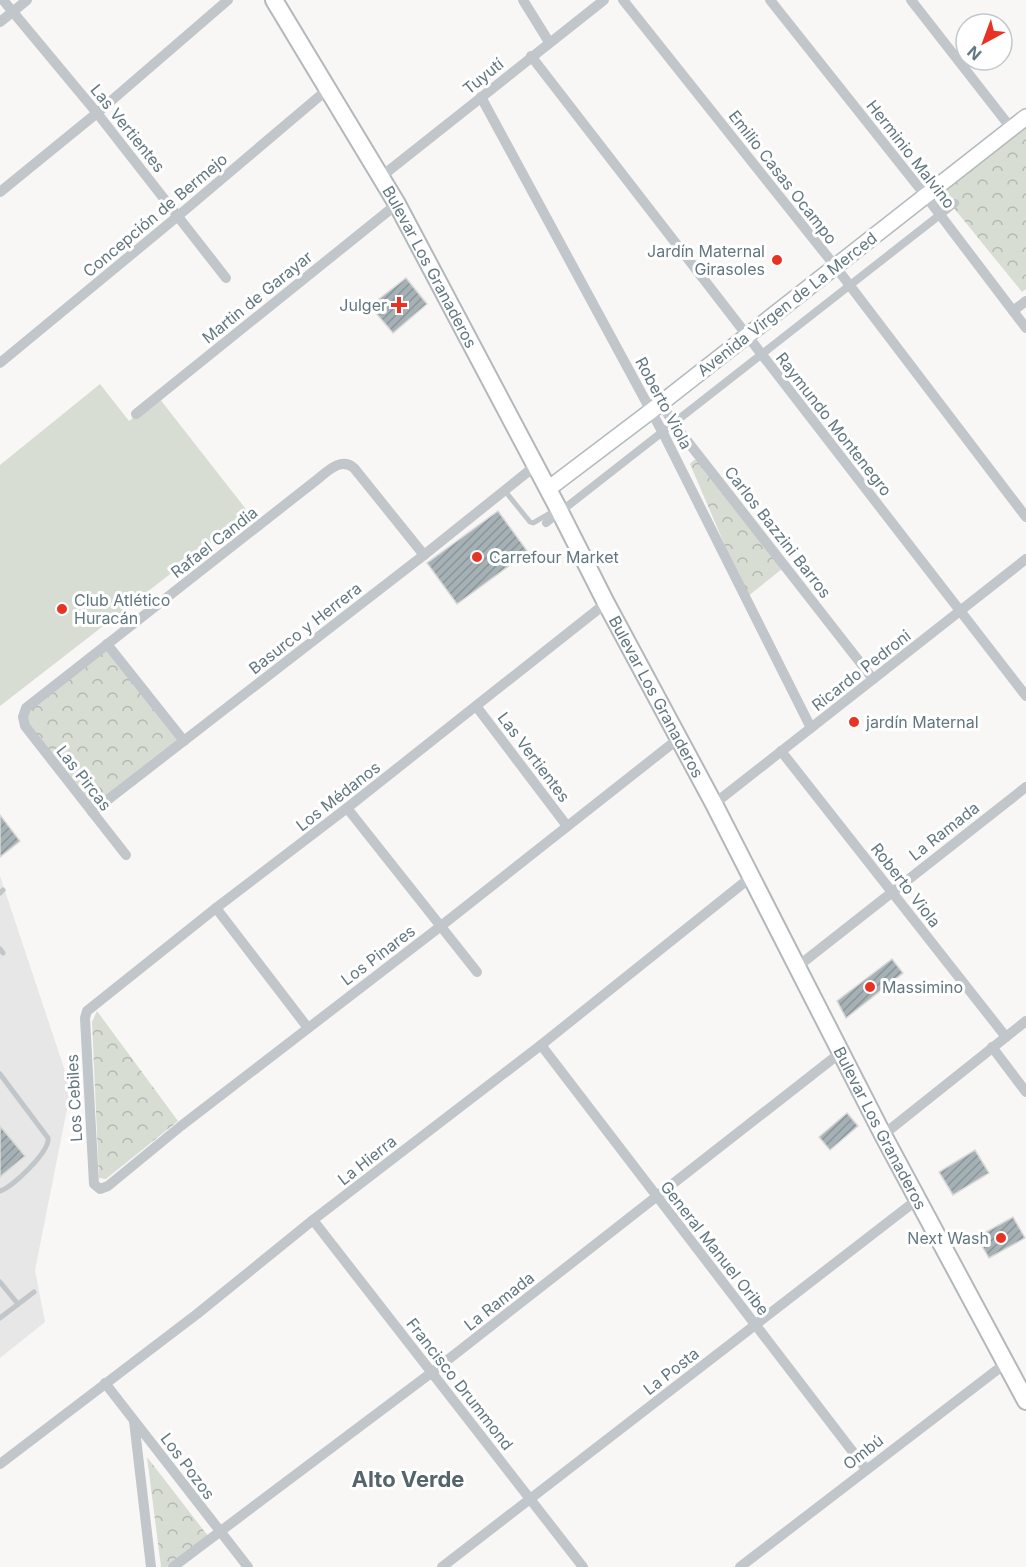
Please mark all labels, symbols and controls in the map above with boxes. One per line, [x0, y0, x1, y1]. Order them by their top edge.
north arrow [954, 12, 1014, 72]
text: N [963, 42, 985, 65]
street label: Tuyutí [459, 54, 507, 98]
street label: Las Vertientes [86, 80, 170, 176]
street label: Herminio Malvino [862, 96, 960, 212]
street label: Emilio Casas Ocampo [725, 106, 841, 248]
street label: Concepción de Bermejo [79, 149, 231, 281]
street label: Bulevar Los Granaderos [378, 182, 481, 351]
street label: Avenida Virgen de La Merced [693, 228, 881, 380]
place label: Jardín Maternal Girasoles [647, 241, 765, 279]
street label: Martin de Garayar [198, 246, 316, 348]
marker: Jardín Maternal Girasoles [770, 253, 784, 267]
place label: Julger [339, 295, 387, 315]
marker: Julger [392, 298, 406, 312]
street label: Raymundo Montenegro [772, 348, 896, 500]
street label: Roberto Viola [631, 353, 697, 453]
street label: Carlos Bazzini Barros [720, 462, 836, 602]
street label: Rafael Candia [167, 502, 261, 582]
place label: Carrefour Market [489, 547, 619, 567]
marker: Carrefour Market [470, 550, 484, 564]
street label: Basurco y Herrera [245, 578, 365, 678]
place label: Club Atlético Huracán [74, 590, 170, 628]
marker: Club Atlético Huracán [55, 602, 69, 616]
street label: Bulevar Los Granaderos [605, 612, 708, 781]
street label: Ricardo Pedroni [808, 625, 914, 715]
street label: Las Vertientes [494, 708, 574, 806]
place label: jardín Maternal [865, 712, 979, 732]
marker: jardín Maternal [847, 715, 861, 729]
street label: Las Pircas [52, 741, 116, 815]
street label: Los Médanos [292, 757, 384, 835]
street label: La Ramada [905, 797, 983, 865]
street label: Roberto Viola [867, 839, 945, 931]
street label: Los Pinares [337, 921, 419, 989]
place label: Massimino [882, 977, 963, 997]
marker: Massimino [863, 980, 877, 994]
street label: Bulevar Los Granaderos [829, 1043, 931, 1213]
street label: Los Cebiles [62, 1054, 86, 1142]
street label: La Hierra [334, 1131, 400, 1189]
street label: General Manuel Oribe [656, 1177, 774, 1319]
place label: Next Wash [907, 1228, 989, 1248]
marker: Next Wash [994, 1231, 1008, 1245]
street label: La Ramada [460, 1267, 538, 1335]
street label: Francisco Drummond [402, 1314, 518, 1454]
street label: La Posta [639, 1343, 703, 1399]
street label: Los Pozos [157, 1429, 219, 1503]
street label: Ombú [839, 1430, 887, 1474]
district label: Alto Verde [352, 1466, 464, 1492]

